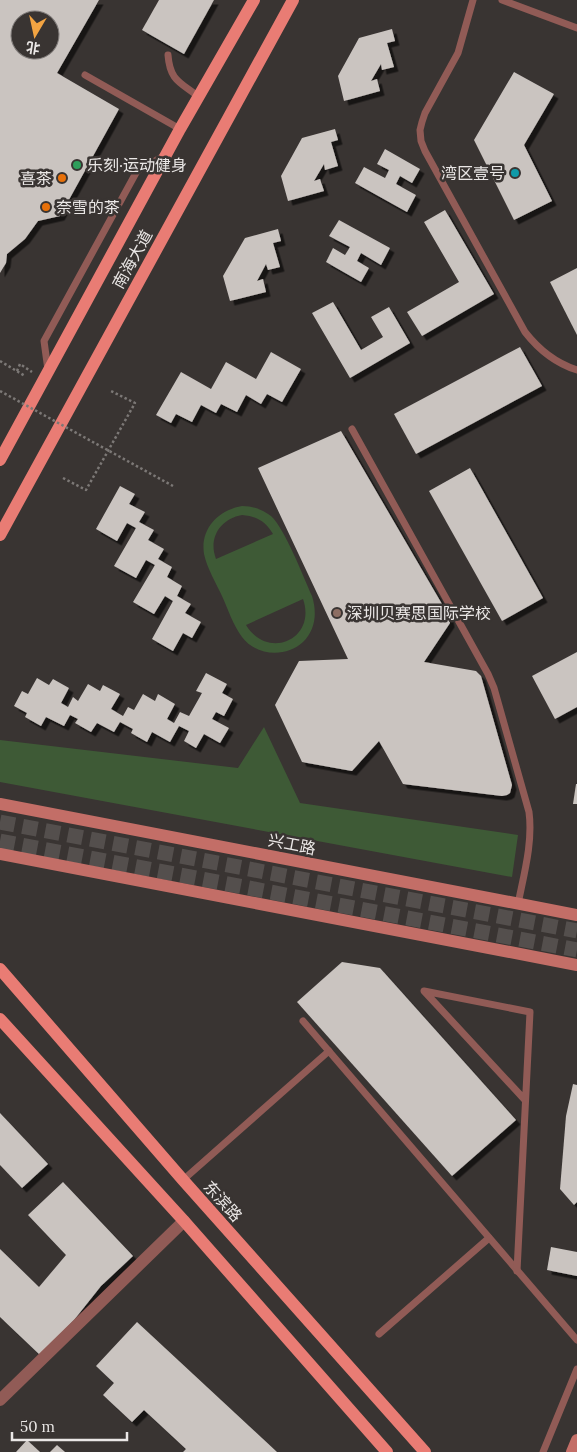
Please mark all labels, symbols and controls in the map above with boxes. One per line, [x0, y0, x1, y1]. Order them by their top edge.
north arrow [10, 10, 60, 60]
text: 北 [25, 38, 41, 58]
place label: 乐刻·运动健身 [87, 155, 187, 175]
marker: 乐刻·运动健身 [71, 159, 83, 171]
place label: 湾区壹号 [441, 163, 505, 183]
marker: 湾区壹号 [509, 167, 521, 179]
place label: 喜茶 [20, 168, 52, 188]
marker: 喜茶 [56, 172, 68, 184]
place label: 奈雪的茶 [56, 197, 120, 217]
marker: 奈雪的茶 [40, 201, 52, 213]
street label: 南海大道 [108, 226, 156, 292]
place label: 深圳贝赛思国际学校 [347, 603, 491, 623]
marker: 深圳贝赛思国际学校 [331, 607, 343, 619]
street label: 兴工路 [267, 830, 317, 858]
street label: 东滨路 [200, 1176, 246, 1226]
scale bar [12, 1410, 128, 1442]
text: 50 m [20, 1417, 55, 1436]

